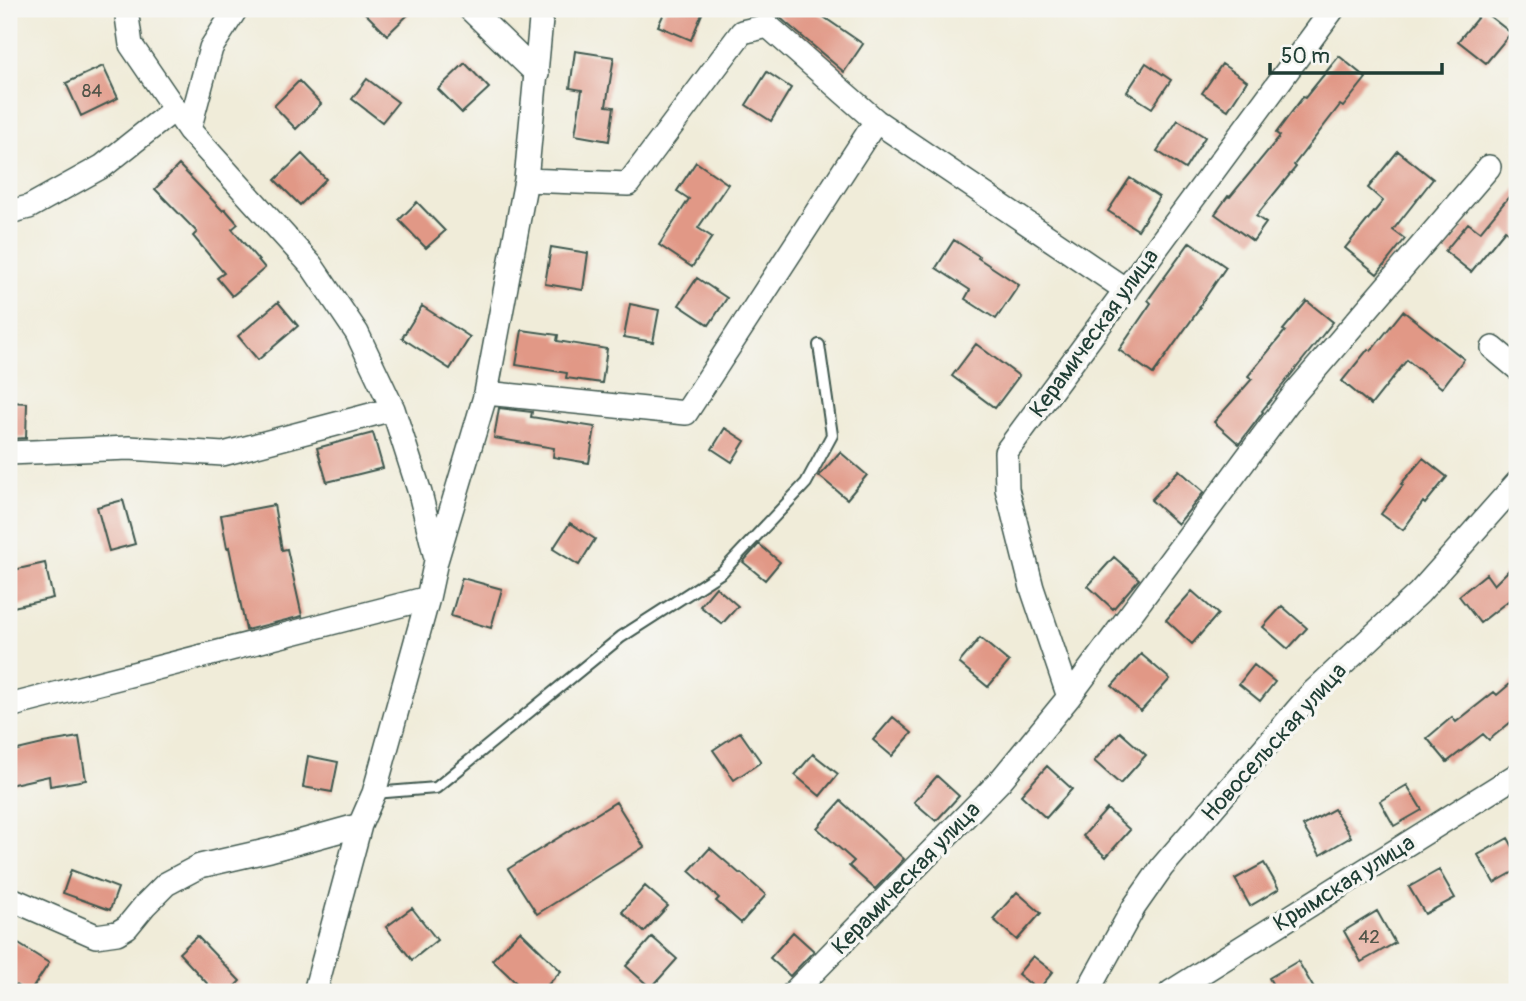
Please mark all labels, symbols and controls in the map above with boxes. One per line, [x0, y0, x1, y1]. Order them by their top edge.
scale bar [1270, 32, 1442, 76]
text: 50 m [1281, 43, 1330, 70]
house number: 84 [82, 79, 102, 103]
street label: Керамическая улица [1023, 243, 1165, 423]
street label: Новосельская улица [1195, 657, 1353, 827]
street label: Керамическая улица [825, 795, 987, 961]
street label: Крымская улица [1268, 828, 1420, 938]
house number: 42 [1358, 925, 1380, 949]

